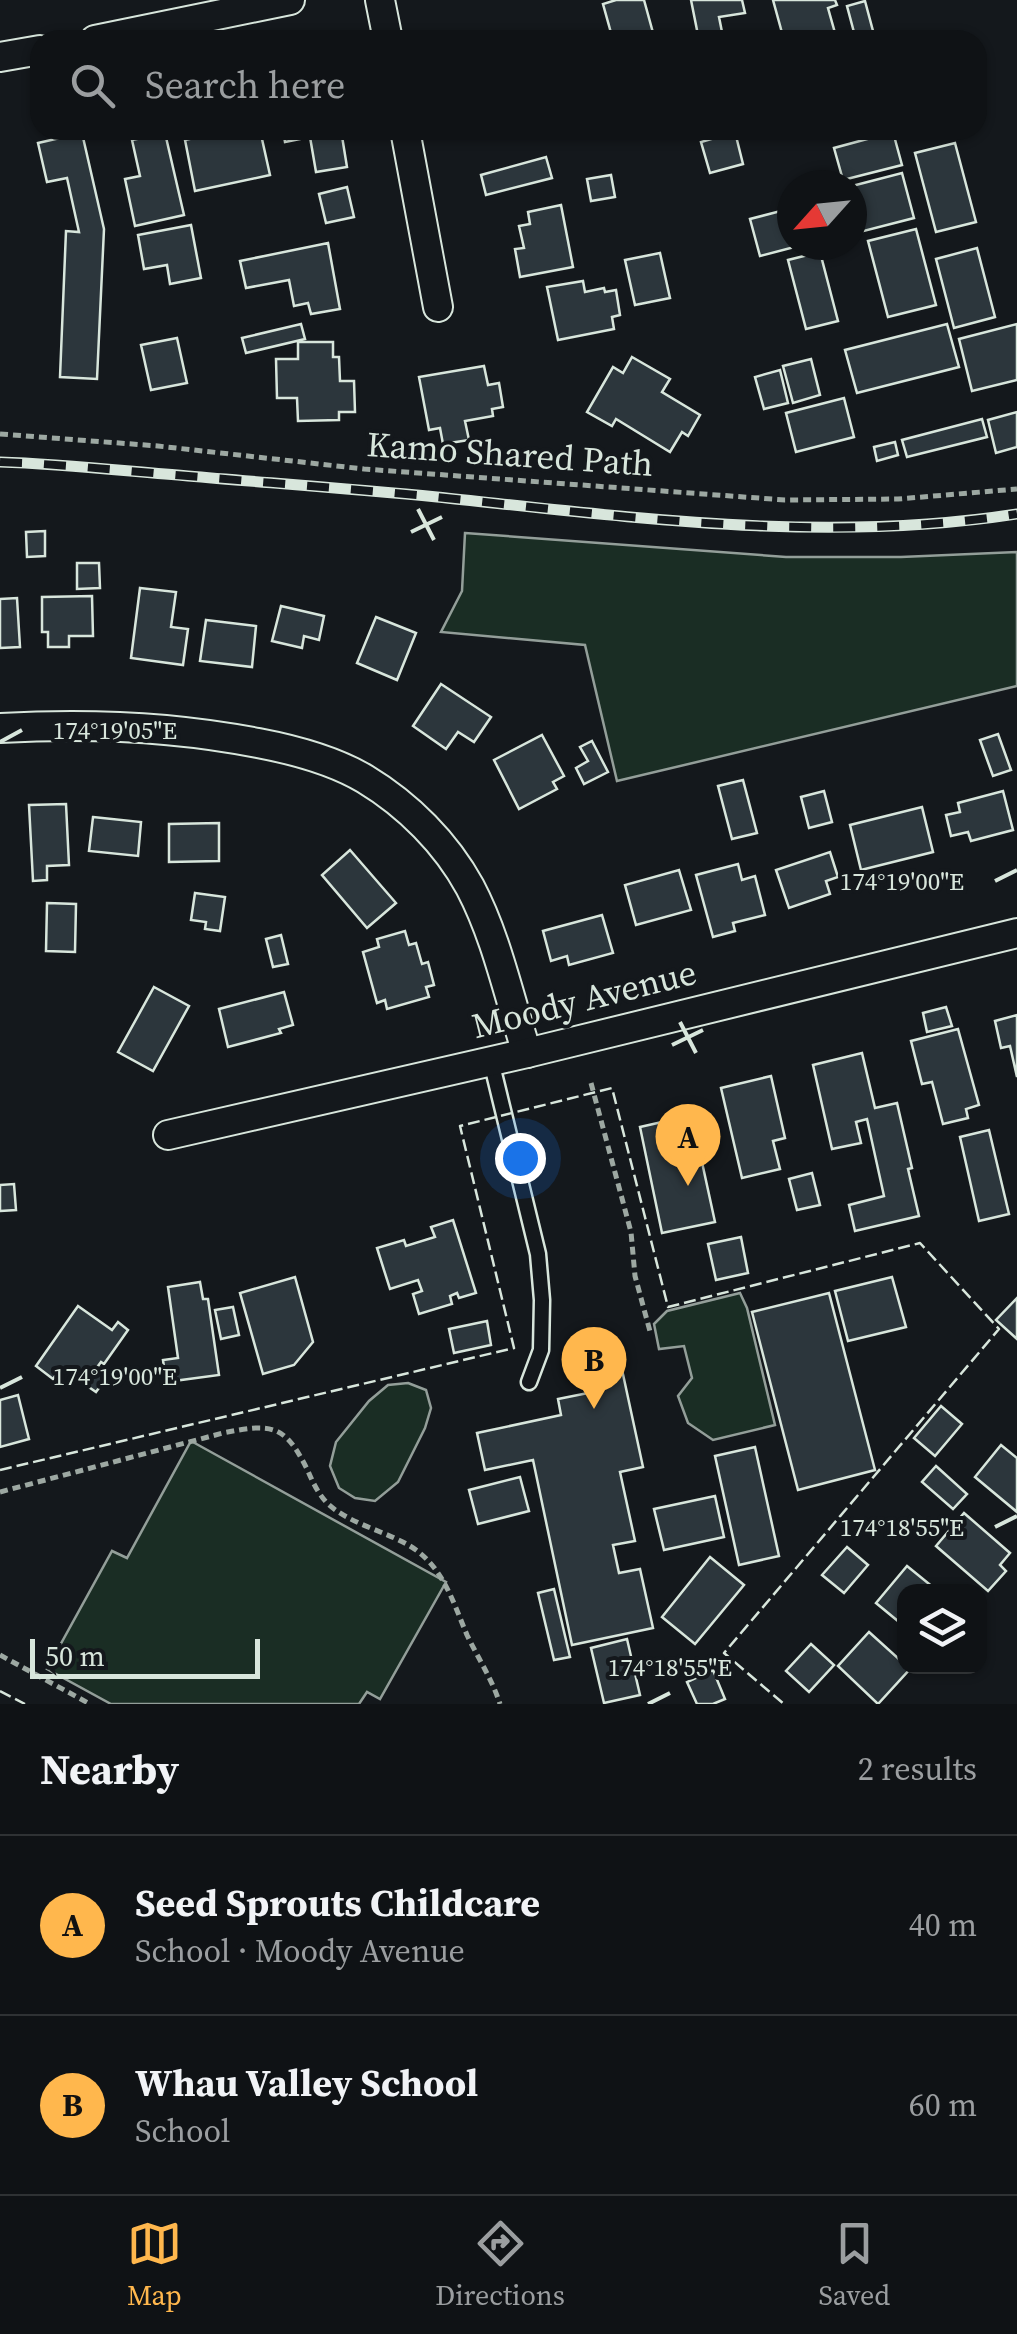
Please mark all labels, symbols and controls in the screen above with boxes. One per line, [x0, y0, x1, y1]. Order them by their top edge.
search box [30, 30, 987, 140]
icon: search [65, 58, 120, 113]
text: Search here [145, 59, 345, 111]
north arrow [777, 170, 867, 260]
street label: Kamo Shared Path [365, 420, 655, 488]
text: 174°19'05"E [53, 713, 177, 747]
text: 174°19'00"E [840, 864, 964, 898]
street label: Moody Avenue [467, 948, 701, 1050]
pin: A [656, 1104, 720, 1186]
your location [495, 1133, 546, 1184]
pin: B [562, 1326, 626, 1409]
text: 174°19'00"E [53, 1359, 177, 1393]
text: 174°18'55"E [840, 1510, 964, 1544]
map controls [897, 1584, 987, 1674]
button: layers [897, 1584, 987, 1674]
scale bar [30, 1634, 260, 1678]
text: 50 m [45, 1637, 105, 1675]
text: 174°18'55"E [608, 1650, 732, 1684]
text: Nearby [40, 1740, 179, 1798]
text: 2 results [858, 1747, 977, 1791]
text: Seed Sprouts Childcare [135, 1877, 540, 1929]
text: A [62, 1903, 83, 1947]
text: 40 m [909, 1903, 977, 1947]
text: School · Moody Avenue [135, 1929, 465, 1973]
text: Whau Valley School [135, 2057, 478, 2109]
text: B [62, 2083, 83, 2127]
text: 60 m [909, 2083, 977, 2127]
text: School [135, 2109, 230, 2153]
tab: Map [127, 2216, 182, 2314]
tab: Directions [435, 2216, 565, 2314]
tab: Saved [818, 2216, 890, 2314]

